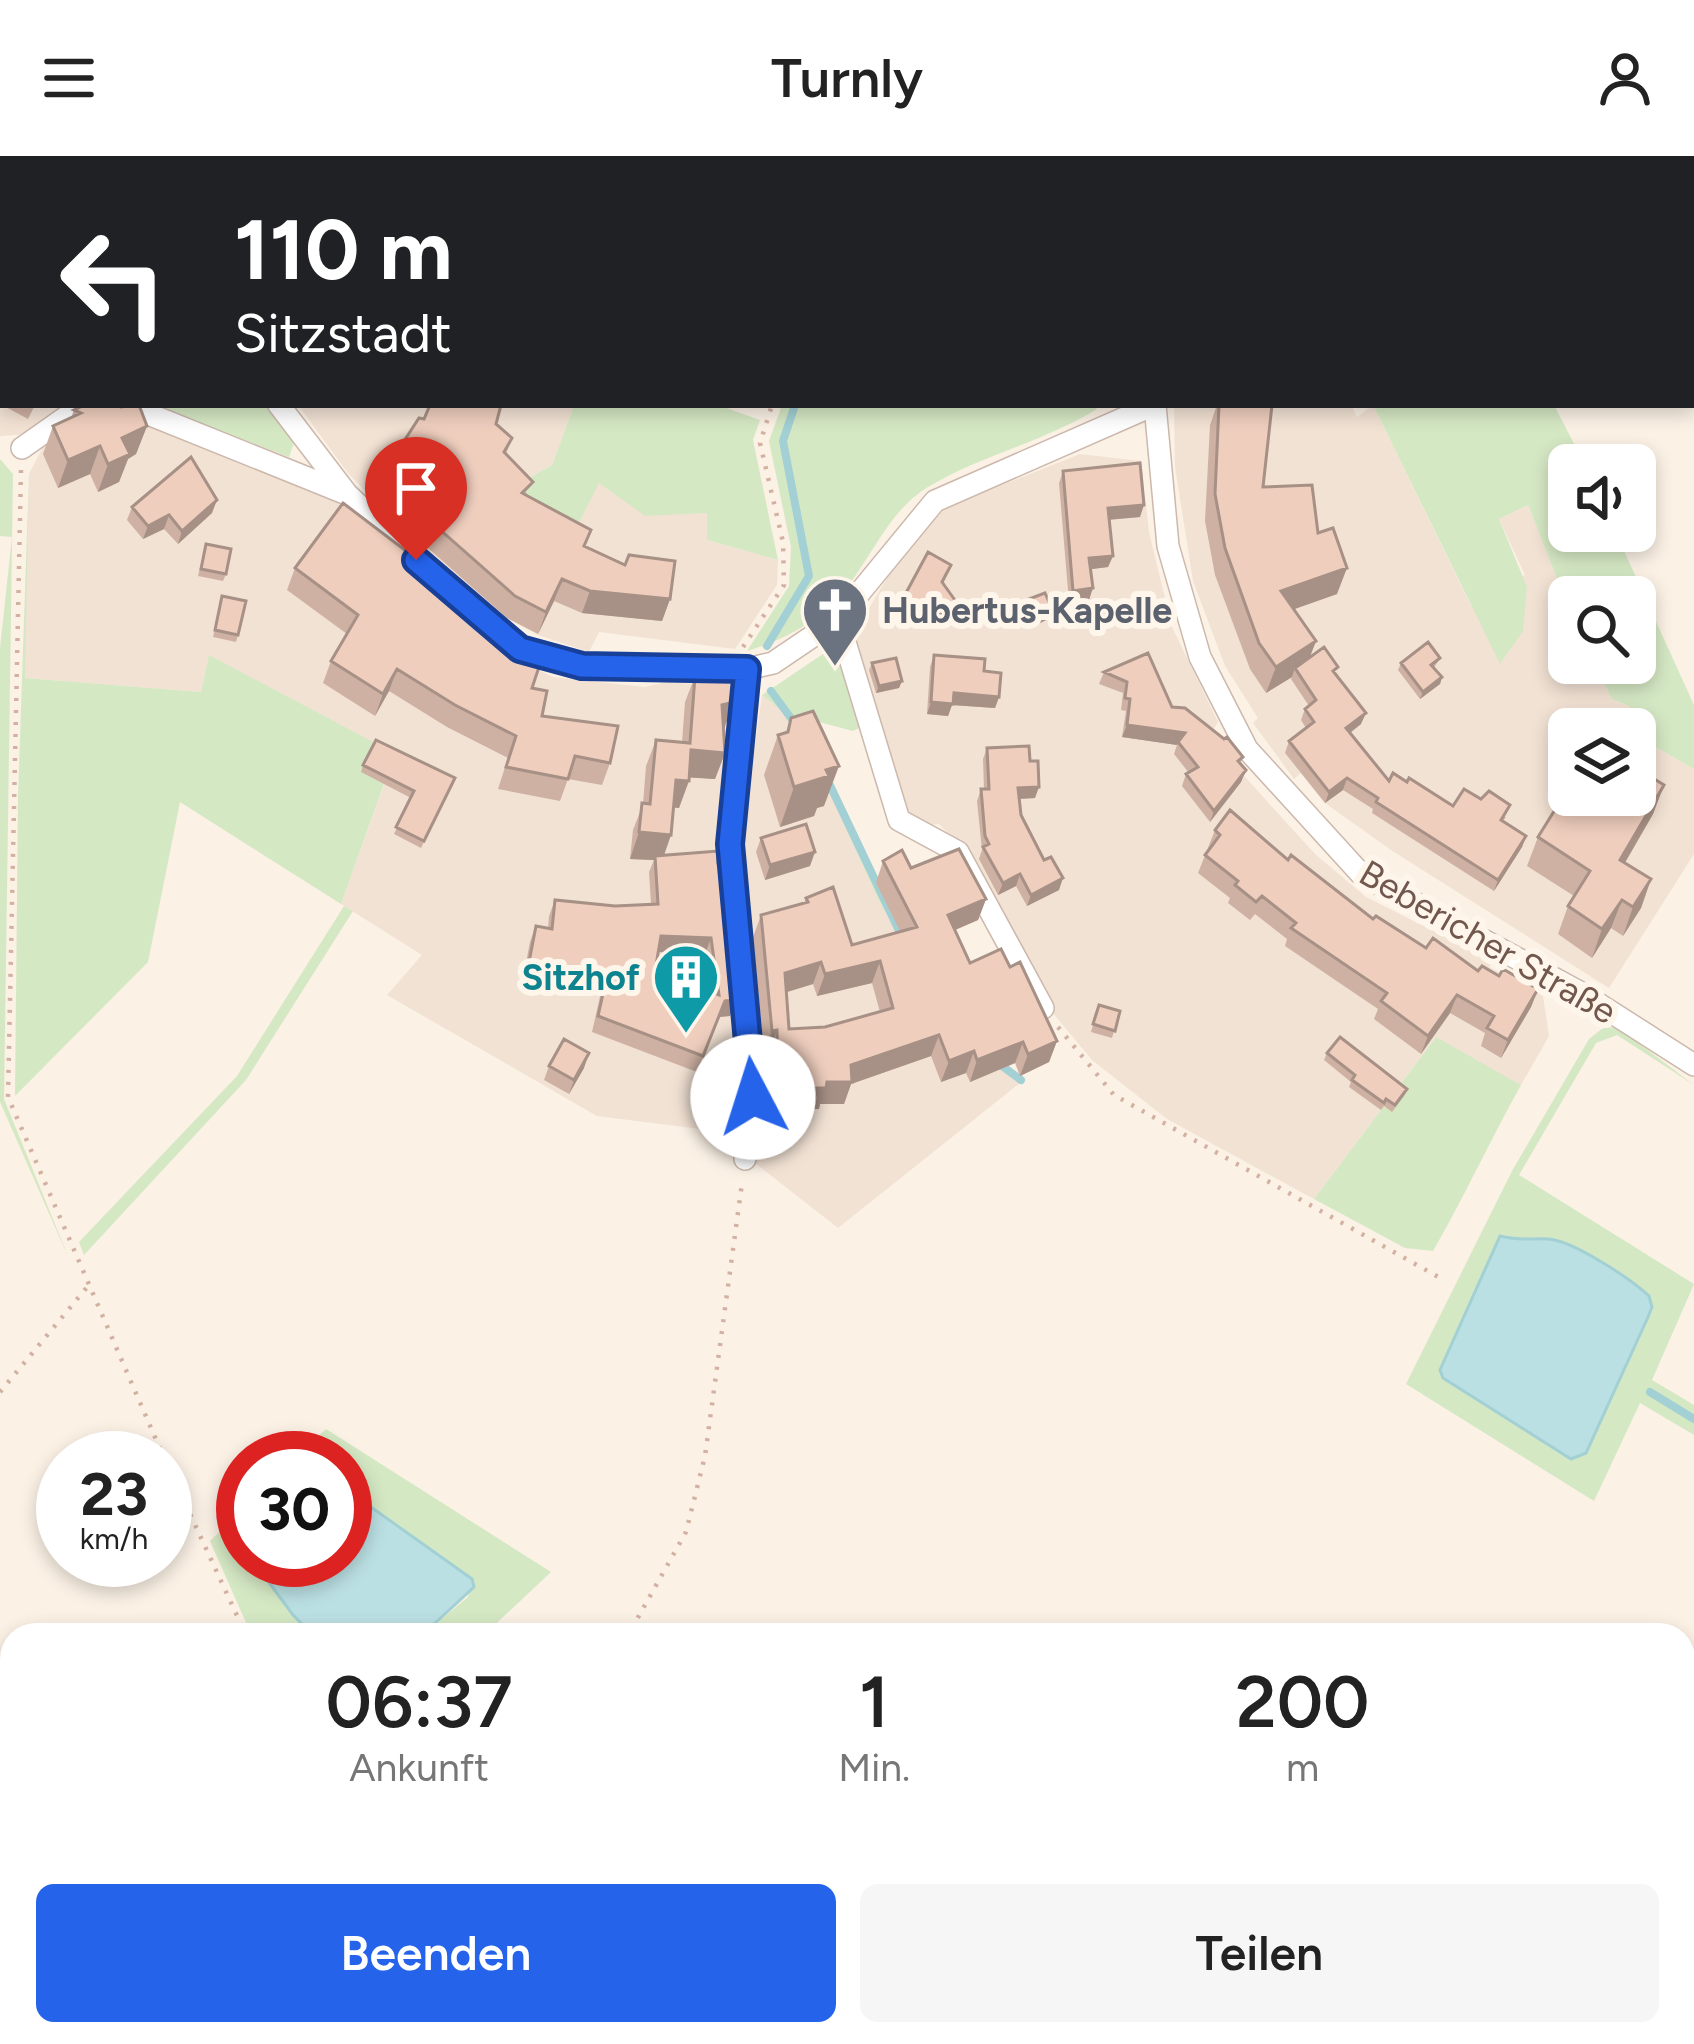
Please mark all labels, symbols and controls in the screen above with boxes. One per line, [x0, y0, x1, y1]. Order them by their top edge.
icon: menu [36, 45, 102, 111]
icon: person [1592, 45, 1658, 111]
text: Turnly [771, 46, 923, 111]
text: 110 m [234, 199, 453, 300]
icon: left [36, 204, 192, 360]
text: Sitzstadt [234, 301, 452, 366]
pin [365, 437, 467, 560]
map controls [1548, 444, 1656, 816]
button: sound [1548, 444, 1656, 552]
icon: arrive [383, 455, 449, 521]
church icon: Hubertus-Kapelle [800, 575, 870, 669]
button: search [1548, 576, 1656, 684]
place label: Hubertus-Kapelle [882, 589, 1172, 632]
button: layers [1548, 708, 1656, 816]
street label: Bebericher Straße [1352, 851, 1624, 1033]
building icon: Sitzhof [651, 942, 721, 1036]
place label: Sitzhof [521, 956, 641, 999]
position arrow [690, 1034, 816, 1160]
speed limit sign: 30 [216, 1431, 372, 1587]
text: 23 [80, 1458, 148, 1530]
text: km/h [80, 1520, 148, 1557]
text: 06:37 [325, 1659, 513, 1745]
text: 1 [859, 1659, 889, 1745]
text: 200 [1236, 1659, 1370, 1745]
text: Ankunft [349, 1744, 489, 1791]
text: Min. [838, 1744, 910, 1791]
text: m [1286, 1744, 1319, 1791]
button: Beenden [36, 1884, 836, 2022]
button: Teilen [860, 1884, 1659, 2022]

